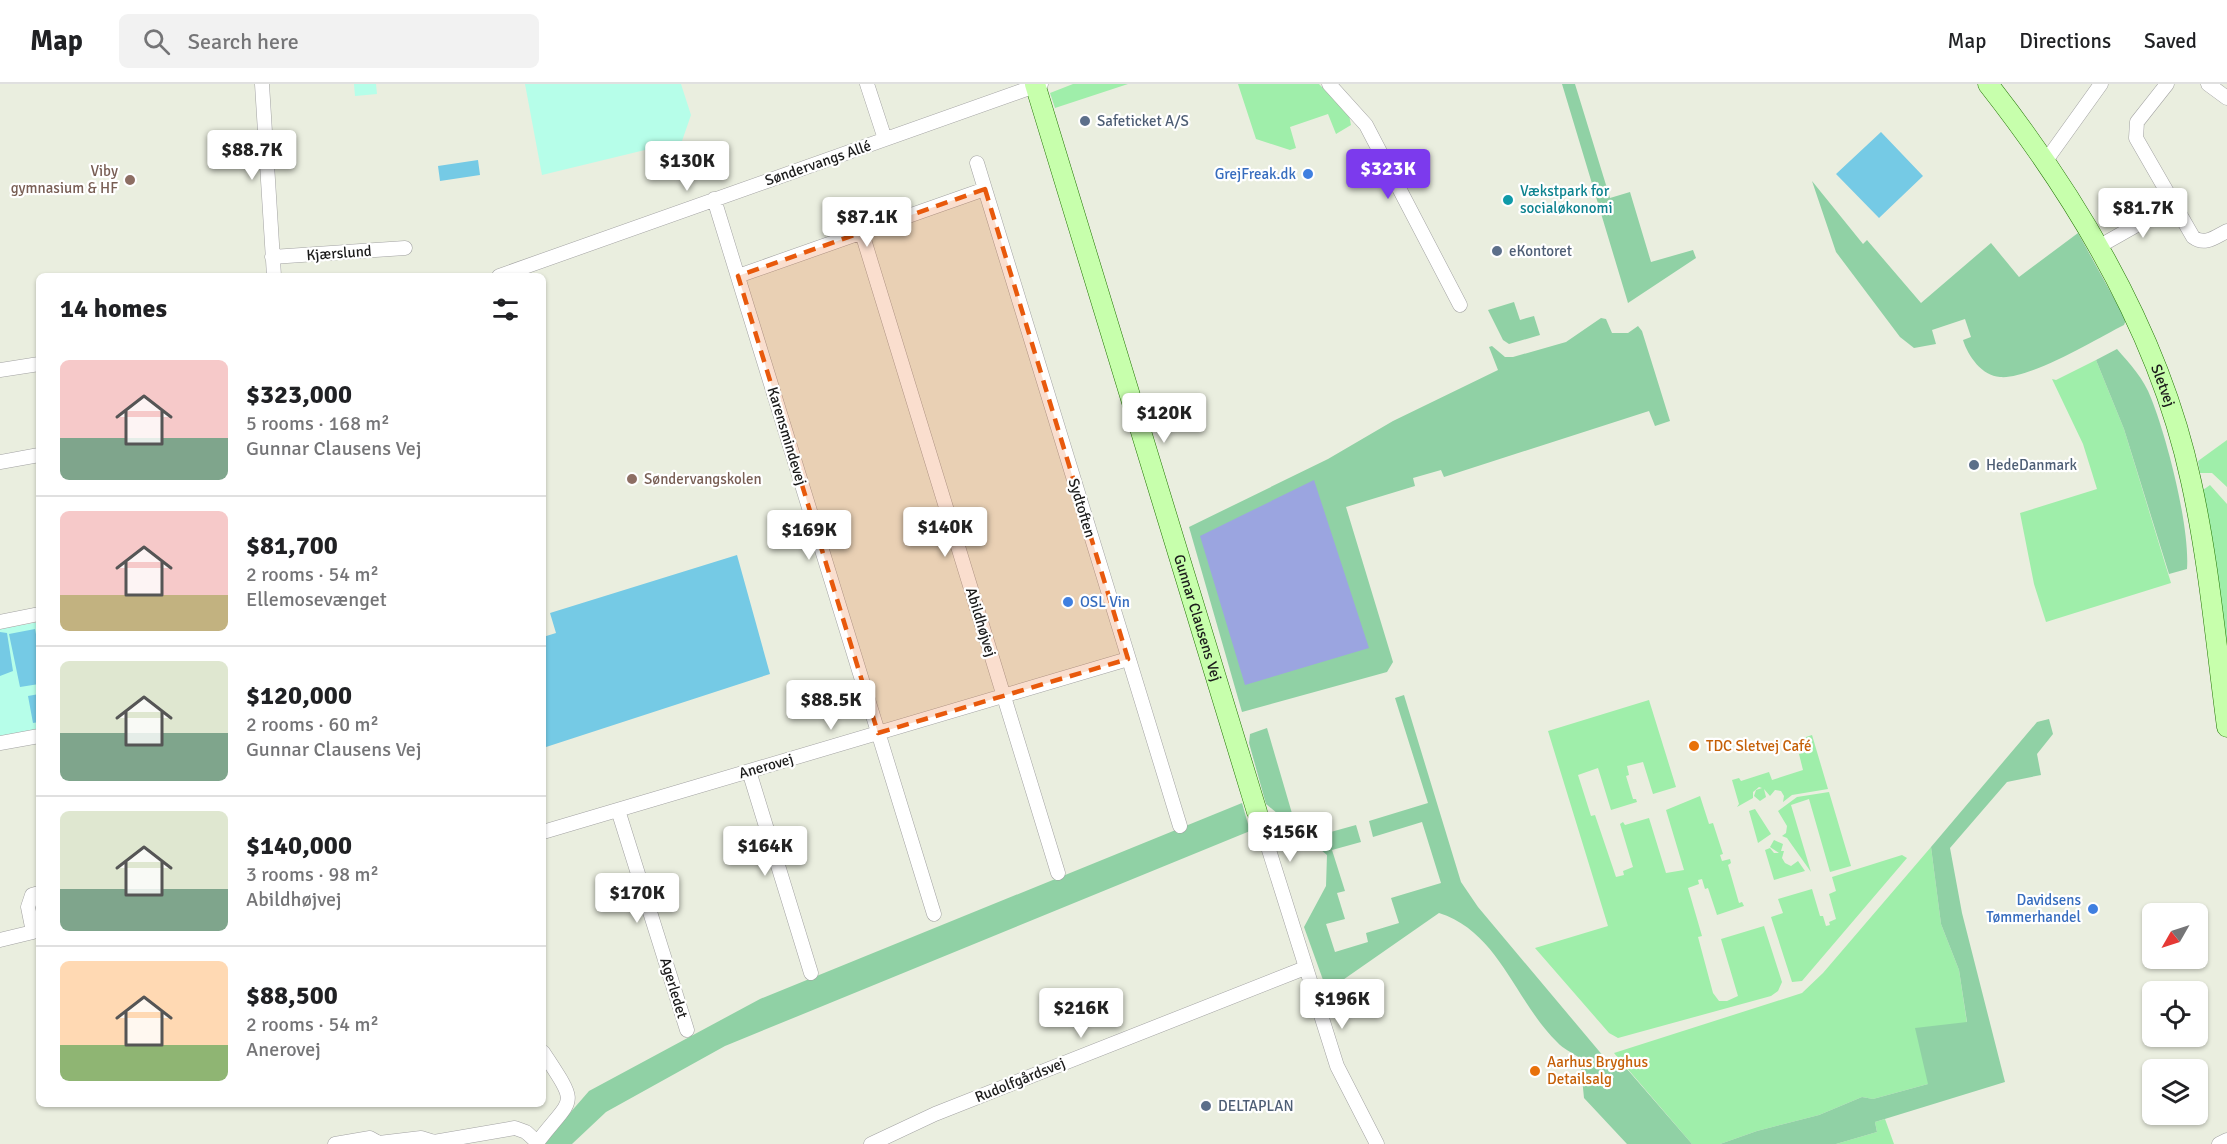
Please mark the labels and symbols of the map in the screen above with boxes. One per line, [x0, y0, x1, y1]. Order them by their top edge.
place label: Safeticket A/S [1097, 112, 1189, 130]
marker: Safeticket A/S [1078, 114, 1092, 128]
pin: $88.7K [203, 130, 301, 181]
street label: Søndervangs Allé [763, 136, 873, 190]
pin: $130K [645, 141, 729, 192]
pin: $323K [1346, 149, 1430, 200]
place label: Viby gymnasium & HF [11, 162, 118, 197]
place label: GrejFreak.dk [1215, 165, 1296, 183]
marker: GrejFreak.dk [1301, 167, 1315, 181]
marker: Viby gymnasium & HF [123, 173, 137, 187]
place label: Vækstpark for socialøkonomi [1520, 182, 1613, 217]
pin: $81.7K [2094, 188, 2192, 239]
marker: Vækstpark for socialøkonomi [1501, 193, 1515, 207]
pin: $87.1K [818, 197, 916, 248]
street label: Kjærslund [306, 242, 372, 264]
place label: eKontoret [1509, 242, 1572, 260]
marker: eKontoret [1490, 244, 1504, 258]
street label: Sletvej [2147, 362, 2179, 409]
street label: Karensmindevej [764, 385, 810, 487]
pin: $120K [1122, 393, 1206, 444]
place label: HedeDanmark [1986, 456, 2078, 474]
marker: HedeDanmark [1967, 458, 1981, 472]
place label: Søndervangskolen [644, 470, 762, 488]
marker: Søndervangskolen [625, 472, 639, 486]
street label: Sydtoften [1064, 476, 1100, 540]
pin: $140K [903, 507, 987, 558]
pin: $169K [767, 510, 851, 561]
street label: Gunnar Clausens Vej [1170, 552, 1226, 683]
street label: Abildhøjvej [962, 585, 1000, 659]
place label: OSL Vin [1080, 593, 1130, 611]
marker: OSL Vin [1061, 595, 1075, 609]
pin: $88.5K [782, 680, 880, 731]
place label: TDC Sletvej Café [1706, 737, 1812, 755]
marker: TDC Sletvej Café [1687, 739, 1701, 753]
street label: Anerovej [737, 750, 795, 782]
pin: $156K [1248, 812, 1332, 863]
pin: $164K [723, 826, 807, 877]
pin: $170K [595, 873, 679, 924]
place label: Davidsens Tømmerhandel [1986, 891, 2081, 926]
marker: Davidsens Tømmerhandel [2086, 902, 2100, 916]
north arrow [2142, 903, 2208, 969]
street label: Agerledet [656, 955, 692, 1021]
pin: $196K [1300, 979, 1384, 1030]
pin: $216K [1039, 988, 1123, 1039]
place label: Aarhus Bryghus Detailsalg [1547, 1053, 1648, 1088]
street label: Rudolfgårdsvej [972, 1054, 1068, 1106]
marker: Aarhus Bryghus Detailsalg [1528, 1064, 1542, 1078]
place label: DELTAPLAN [1218, 1097, 1294, 1115]
marker: DELTAPLAN [1199, 1099, 1213, 1113]

